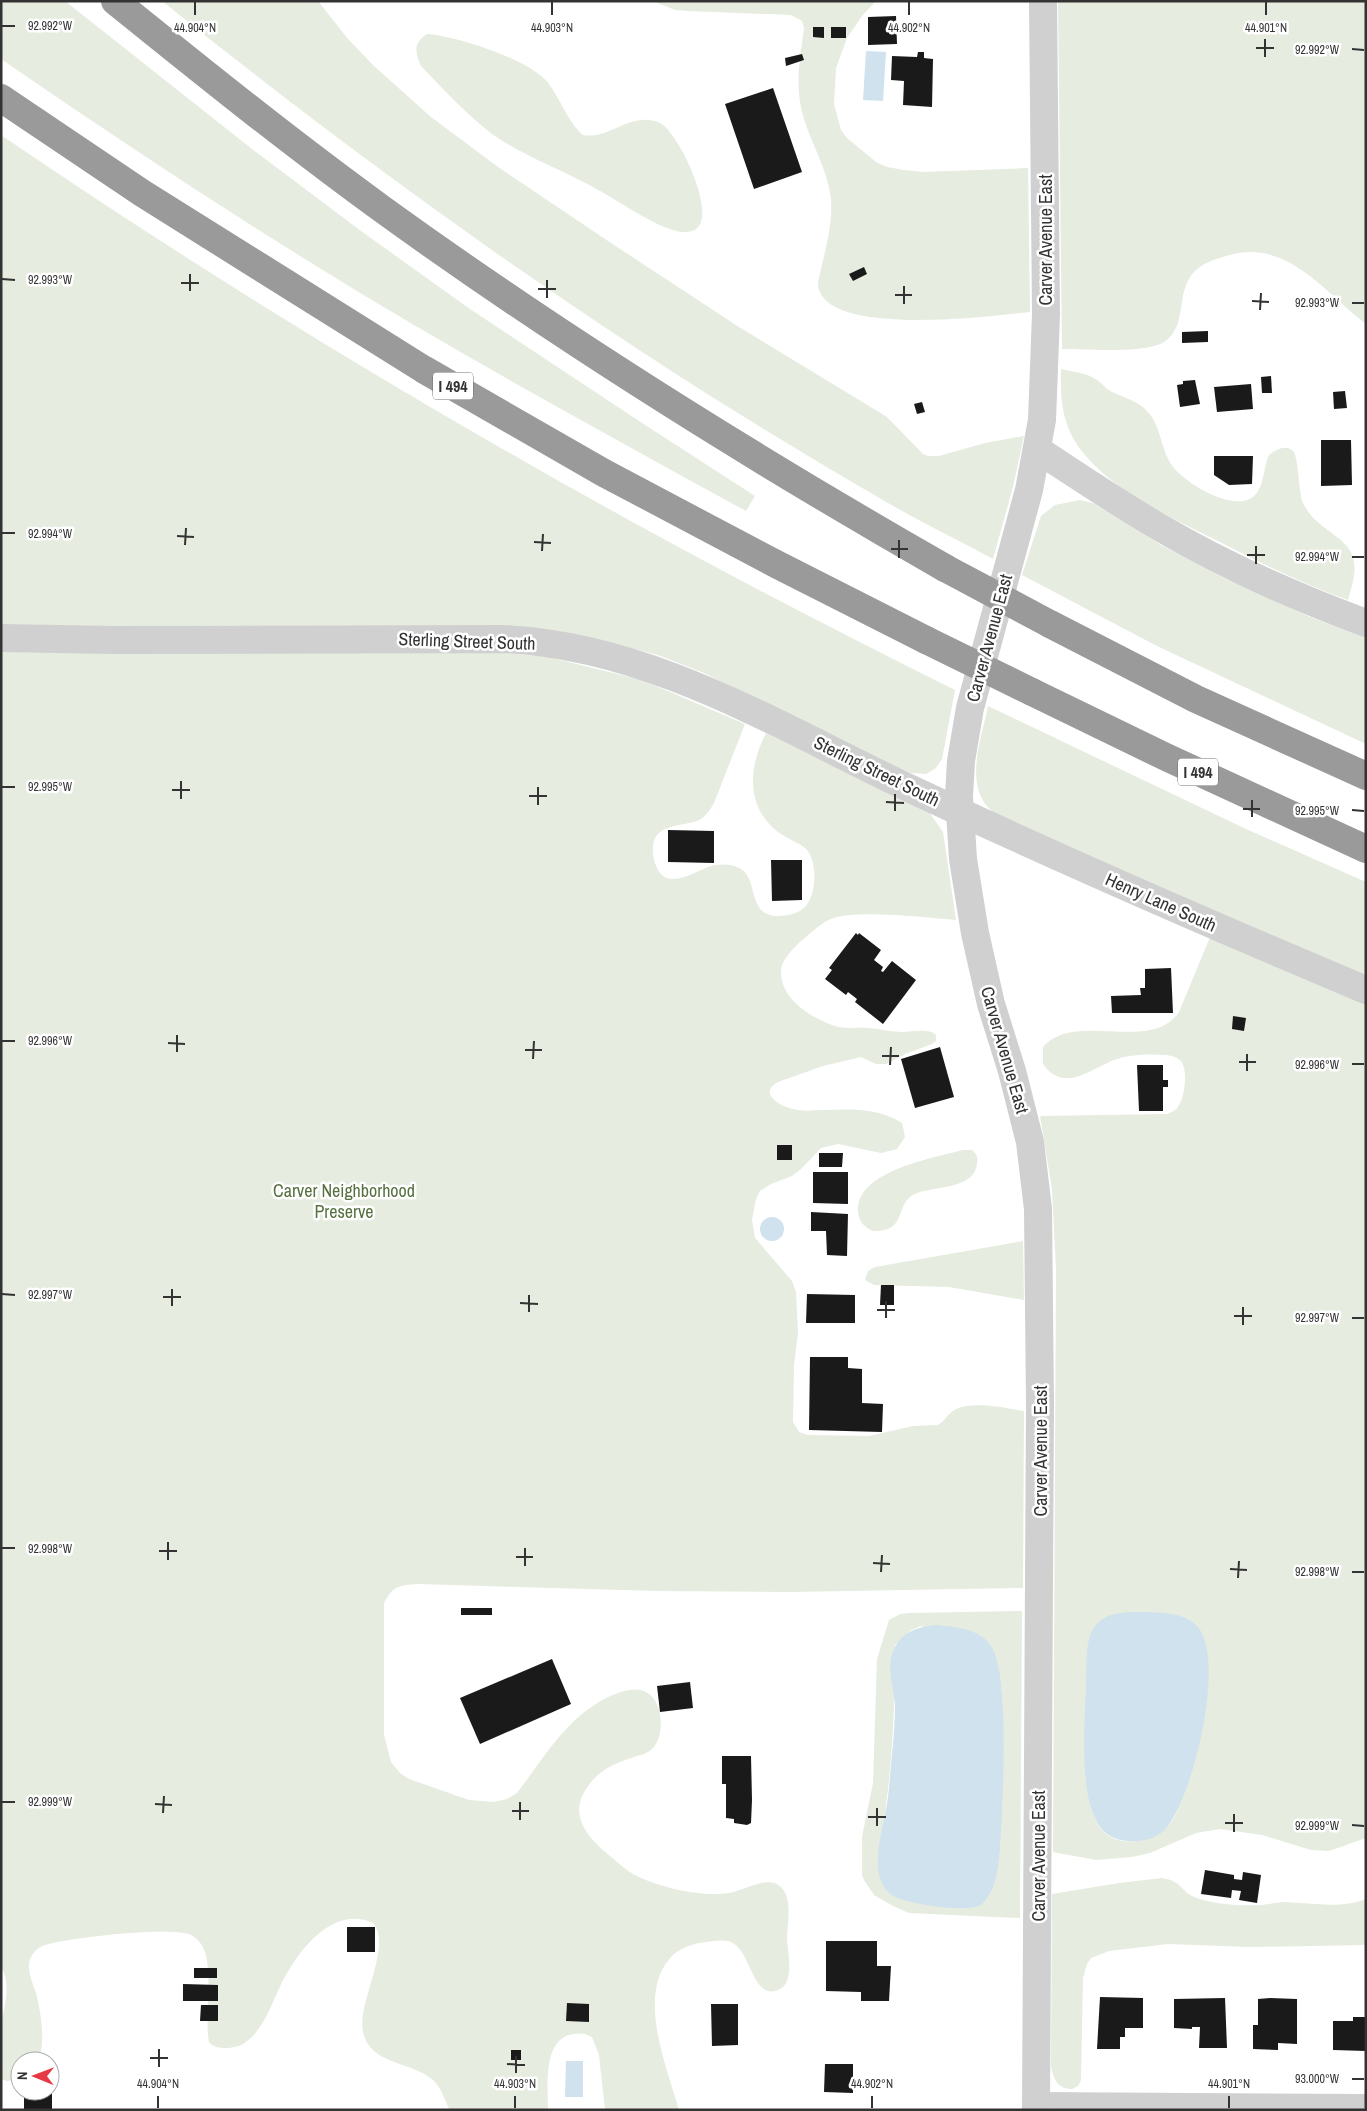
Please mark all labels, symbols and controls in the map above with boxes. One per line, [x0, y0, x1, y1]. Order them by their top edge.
text: 92.992°W [28, 18, 73, 34]
text: 44.904°N [174, 20, 216, 36]
text: 44.903°N [531, 20, 573, 36]
text: 44.902°N [888, 20, 930, 36]
text: 44.901°N [1245, 20, 1287, 36]
text: 92.992°W [1295, 42, 1340, 58]
street label: Carver Avenue East [1033, 174, 1058, 306]
text: 92.993°W [28, 272, 73, 288]
text: 92.993°W [1295, 295, 1340, 311]
road number: I 494 [433, 372, 473, 400]
text: 92.994°W [28, 526, 73, 542]
text: 92.994°W [1295, 549, 1340, 565]
street label: Carver Avenue East [960, 571, 1018, 705]
street label: Sterling Street South [398, 626, 536, 656]
street label: Sterling Street South [810, 730, 944, 812]
road number: I 494 [1178, 759, 1218, 786]
text: 92.995°W [28, 779, 73, 795]
text: 92.995°W [1295, 803, 1340, 819]
street label: Henry Lane South [1102, 866, 1220, 938]
street label: Carver Avenue East [975, 984, 1035, 1116]
text: 92.996°W [28, 1033, 73, 1049]
text: 92.996°W [1295, 1057, 1340, 1073]
park label: Carver Neighborhood Preserve [273, 1178, 415, 1224]
text: 92.997°W [28, 1287, 73, 1303]
text: 92.997°W [1295, 1310, 1340, 1326]
street label: Carver Avenue East [1028, 1385, 1053, 1517]
text: 92.998°W [28, 1541, 73, 1557]
text: 92.998°W [1295, 1564, 1340, 1580]
street label: Carver Avenue East [1026, 1790, 1051, 1922]
text: 92.999°W [28, 1794, 73, 1810]
text: 92.999°W [1295, 1818, 1340, 1834]
north arrow [10, 2051, 60, 2101]
text: N [13, 2071, 31, 2080]
text: 93.000°W [1295, 2071, 1340, 2087]
text: 44.904°N [137, 2076, 179, 2092]
text: 44.903°N [494, 2076, 536, 2092]
text: 44.902°N [851, 2076, 893, 2092]
text: 44.901°N [1208, 2076, 1250, 2092]

